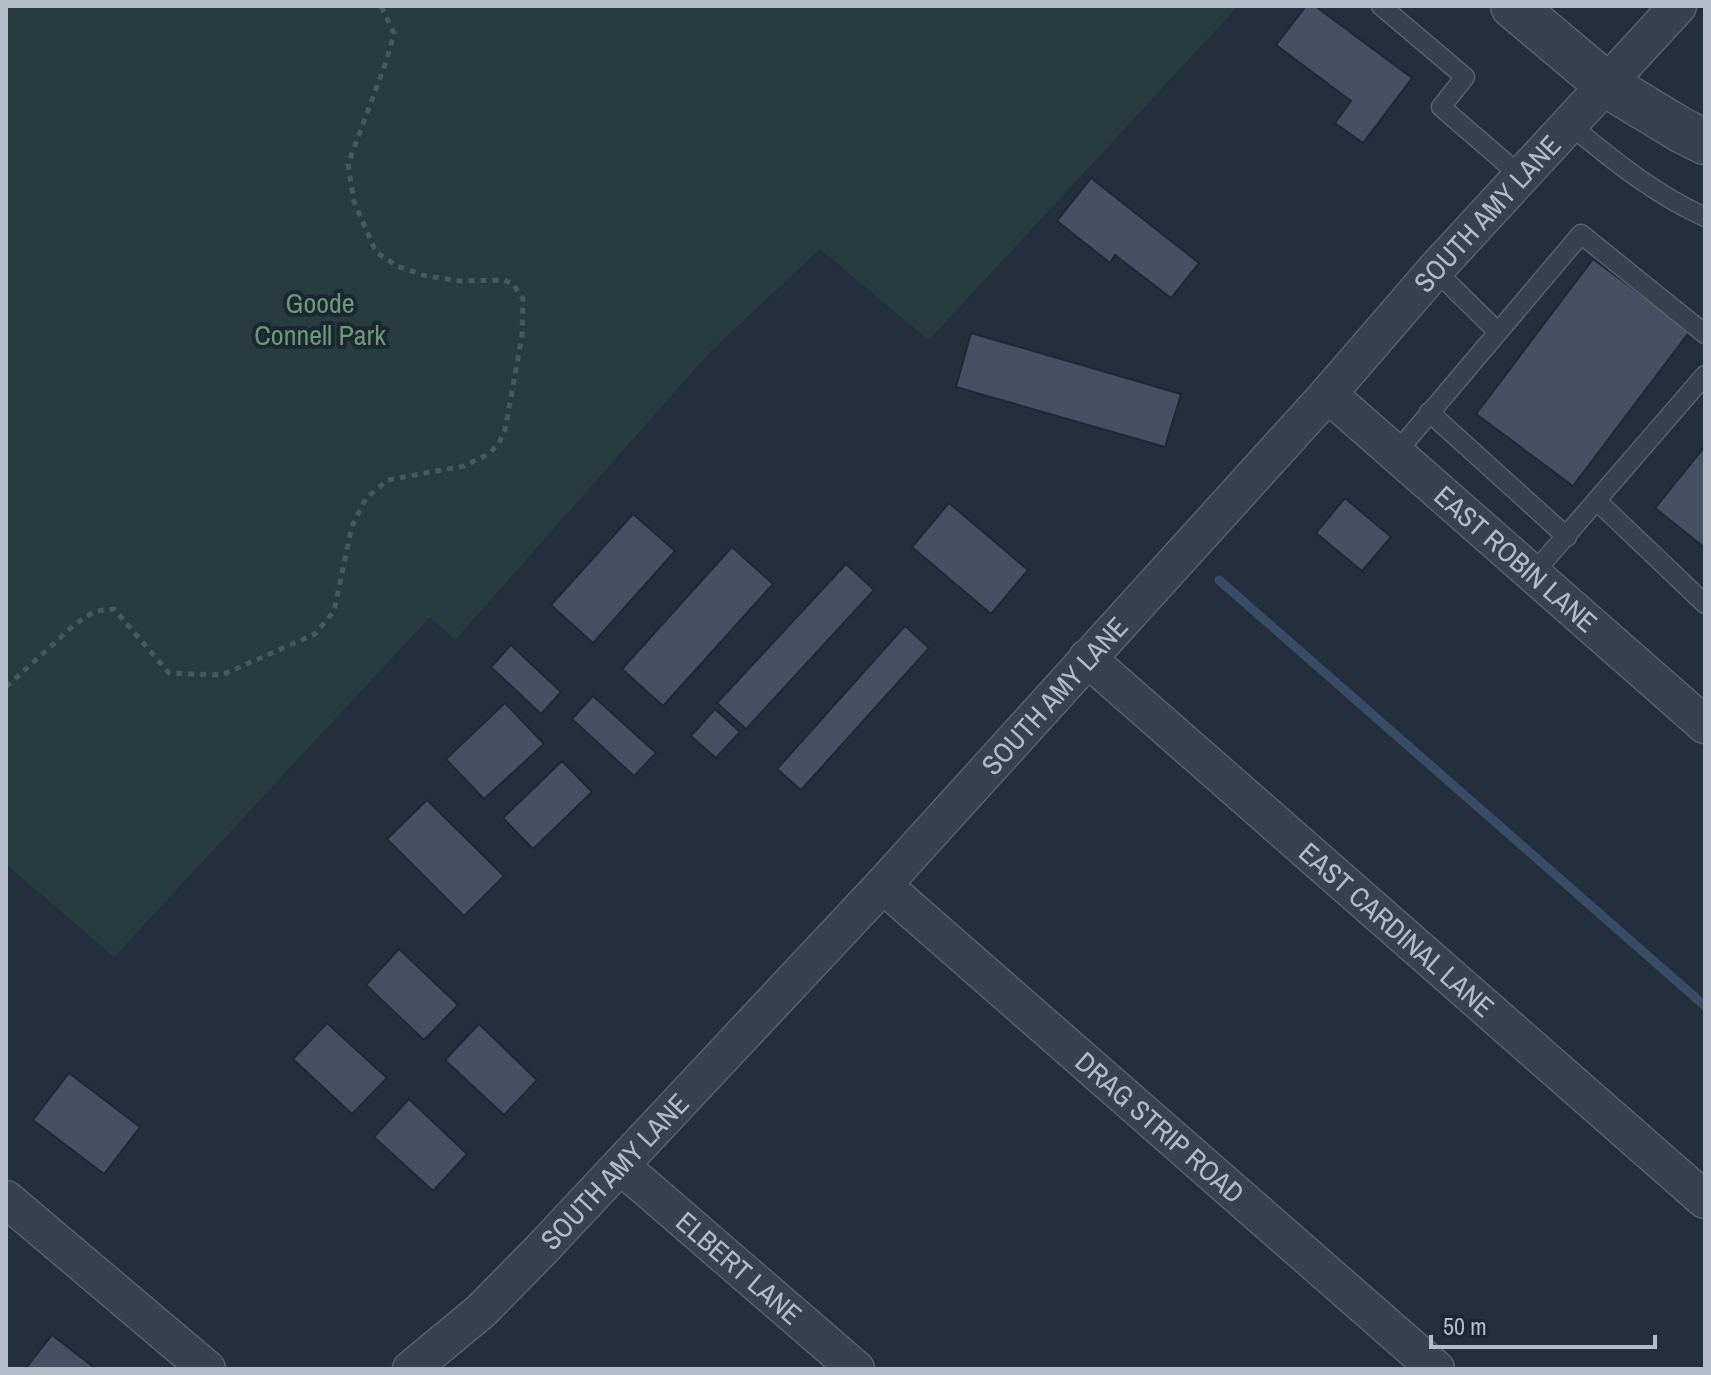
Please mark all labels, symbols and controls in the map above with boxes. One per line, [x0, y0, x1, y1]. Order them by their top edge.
street label: SOUTH AMY LANE [1405, 126, 1569, 300]
park label: Goode Connell Park [254, 284, 386, 354]
street label: EAST ROBIN LANE [1426, 477, 1605, 641]
street label: SOUTH AMY LANE [973, 608, 1136, 783]
street label: EAST CARDINAL LANE [1291, 834, 1502, 1026]
street label: DRAG STRIP ROAD [1067, 1043, 1252, 1212]
street label: SOUTH AMY LANE [532, 1085, 697, 1258]
street label: ELBERT LANE [668, 1203, 810, 1333]
scale bar [1431, 1299, 1655, 1349]
text: 50 m [1443, 1310, 1487, 1342]

